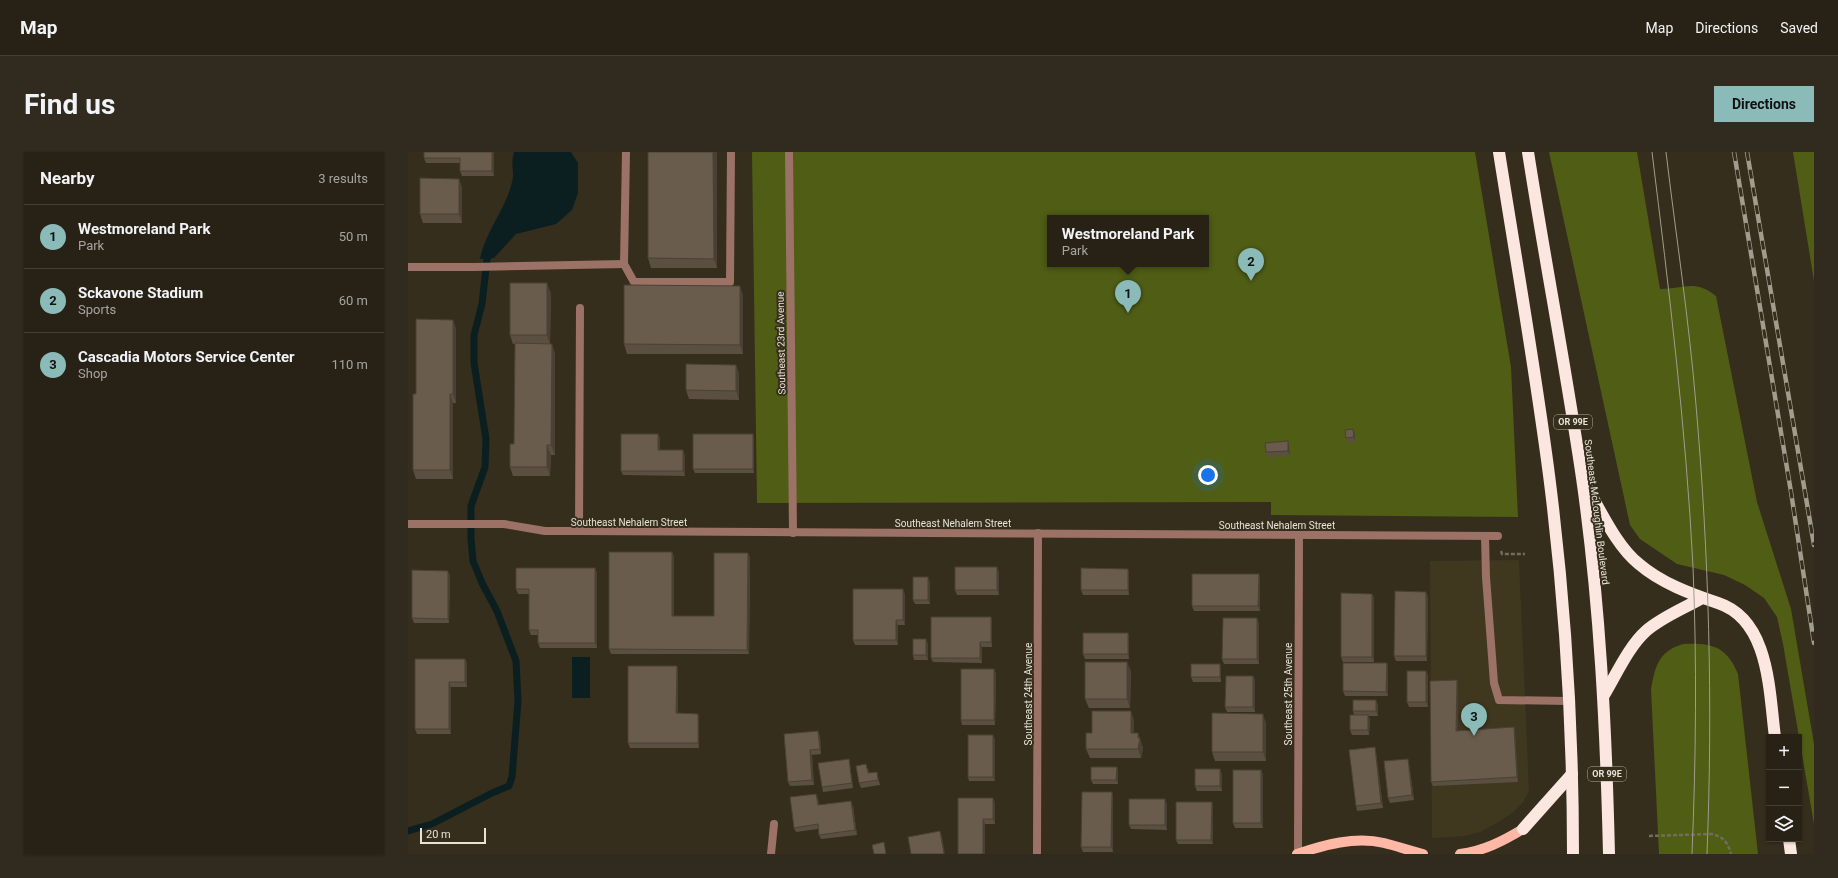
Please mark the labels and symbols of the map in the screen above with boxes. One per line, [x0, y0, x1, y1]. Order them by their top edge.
pin: 2 [1238, 248, 1264, 281]
pin: 1 [1115, 280, 1141, 313]
street label: Southeast 23rd Avenue [775, 291, 787, 395]
road number: OR 99E [1554, 415, 1592, 429]
street label: Southeast McLoughlin Boulevard [1583, 439, 1611, 585]
your location [1198, 465, 1218, 485]
street label: Southeast Nehalem Street [571, 517, 687, 528]
street label: Southeast Nehalem Street [895, 518, 1011, 529]
street label: Southeast Nehalem Street [1219, 520, 1335, 531]
street label: Southeast 24th Avenue [1023, 643, 1034, 745]
street label: Southeast 25th Avenue [1283, 643, 1294, 745]
pin: 3 [1461, 703, 1487, 736]
road number: OR 99E [1588, 767, 1626, 781]
scale bar [420, 826, 486, 845]

